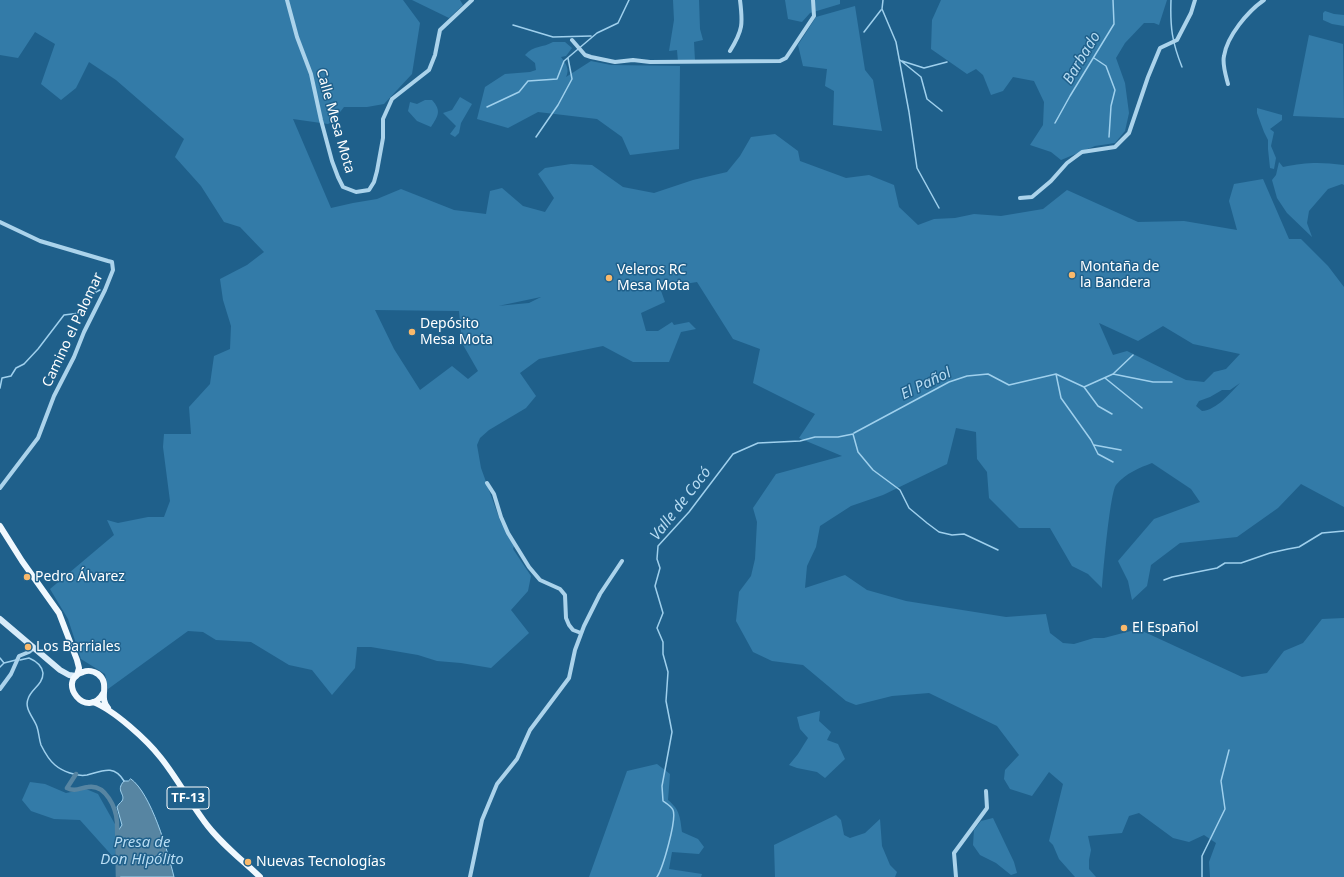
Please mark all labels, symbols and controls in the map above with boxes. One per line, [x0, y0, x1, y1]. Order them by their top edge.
water label: Barbado [1059, 29, 1105, 87]
street label: Calle Mesa Mota [312, 67, 358, 175]
place label: Montaña de la Bandera [1080, 259, 1159, 292]
place label: Veleros RC Mesa Mota [617, 262, 690, 294]
street label: Camino el Palomar [39, 270, 107, 390]
marker: Montaña de la Bandera [1067, 270, 1077, 280]
marker: Veleros RC Mesa Mota [604, 273, 614, 283]
place label: Depósito Mesa Mota [420, 316, 493, 348]
marker: Depósito Mesa Mota [407, 327, 417, 337]
water label: El Pañol [898, 364, 954, 404]
water label: Valle de Cocó [647, 464, 715, 544]
place label: Pedro Álvarez [35, 569, 125, 585]
marker: Pedro Álvarez [22, 572, 32, 582]
place label: El Español [1132, 620, 1199, 636]
marker: El Español [1119, 623, 1129, 633]
place label: Los Barriales [36, 639, 120, 655]
marker: Los Barriales [23, 642, 33, 652]
road number: TF-13 [167, 787, 209, 809]
water label: Presa de Don Hipólito [100, 834, 184, 869]
place label: Nuevas Tecnologías [256, 854, 386, 870]
marker: Nuevas Tecnologías [243, 857, 253, 867]

